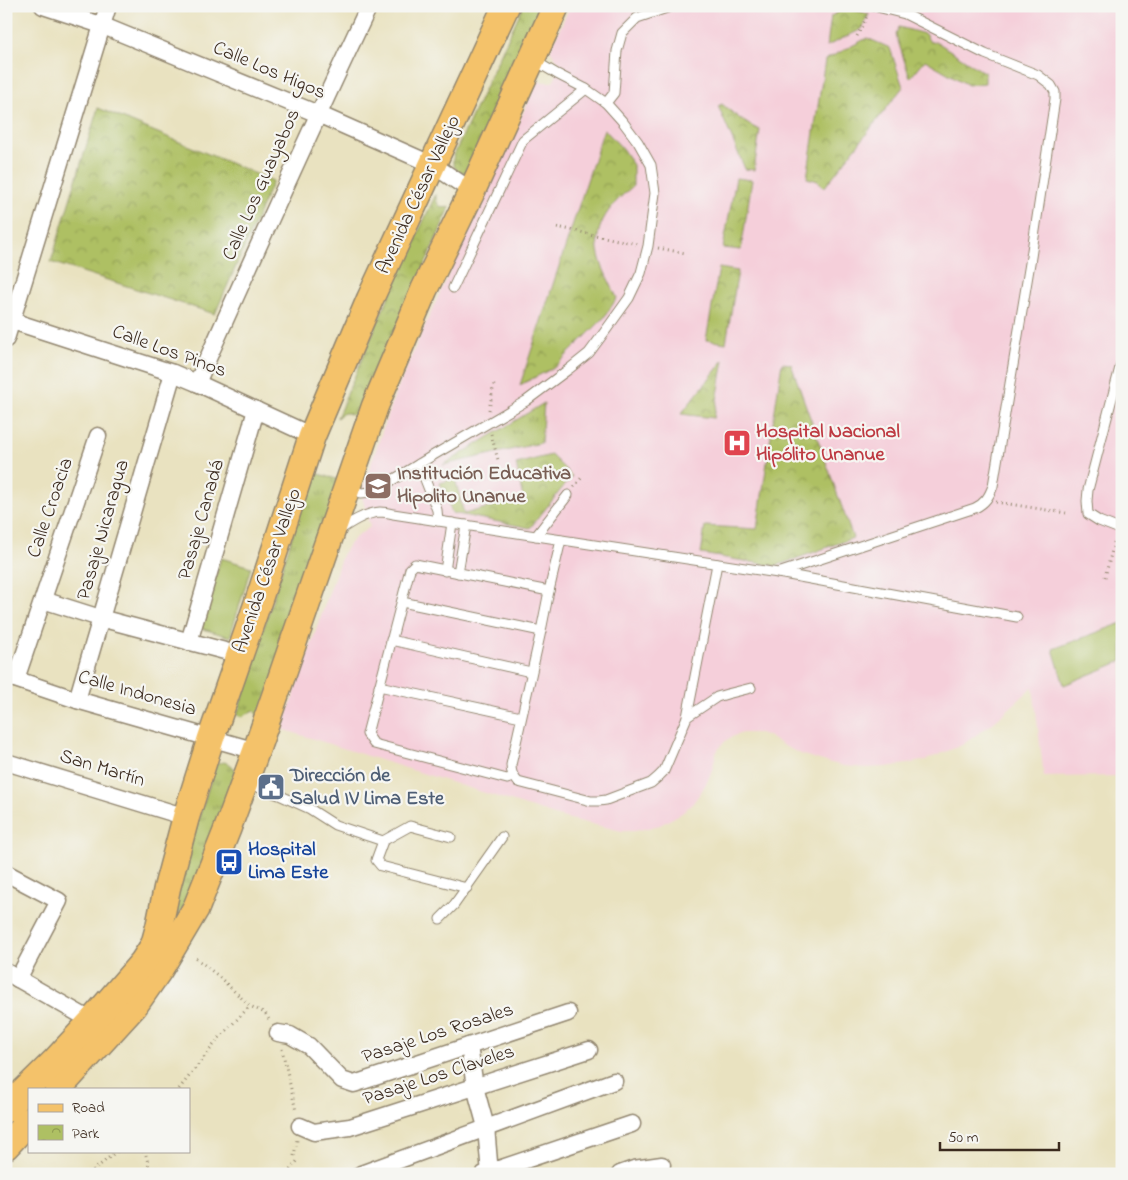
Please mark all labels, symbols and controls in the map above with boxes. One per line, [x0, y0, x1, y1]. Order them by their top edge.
street label: Calle Los Higos [208, 34, 330, 109]
street label: Calle Los Guayabos [216, 105, 308, 265]
street label: Avenida César Vallejo [369, 111, 469, 279]
street label: Calle Los Pinos [108, 318, 230, 386]
place label: Hospital Nacional Hipólito Unanue [756, 418, 900, 470]
hospital icon: Hospital Nacional Hipólito Unanue [722, 428, 752, 458]
street label: Calle Croacia [20, 454, 82, 562]
street label: Pasaje Nicaragua [70, 456, 139, 604]
street label: Pasaje Canadá [171, 456, 233, 584]
place label: Institución Educativa Hipolito Unanue [397, 460, 571, 512]
school or university icon: Institución Educativa Hipolito Unanue [363, 471, 393, 501]
street label: Avenida César Vallejo [226, 485, 310, 657]
street label: Calle Indonesia [74, 663, 200, 725]
street label: San Martín [56, 742, 148, 796]
place label: Dirección de Salud IV Lima Este [289, 762, 445, 814]
public building icon: Dirección de Salud IV Lima Este [256, 772, 286, 802]
place label: Hospital Lima Este [248, 836, 329, 888]
bus stop icon: Hospital Lima Este [214, 847, 244, 877]
street label: Pasaje Los Rosales [358, 996, 518, 1072]
street label: Pasaje Los Claveles [359, 1038, 519, 1114]
legend [28, 1088, 190, 1152]
text: Road [72, 1097, 105, 1119]
scale bar [940, 1120, 1059, 1152]
text: Park [72, 1123, 100, 1145]
text: 50 m [948, 1127, 979, 1149]

